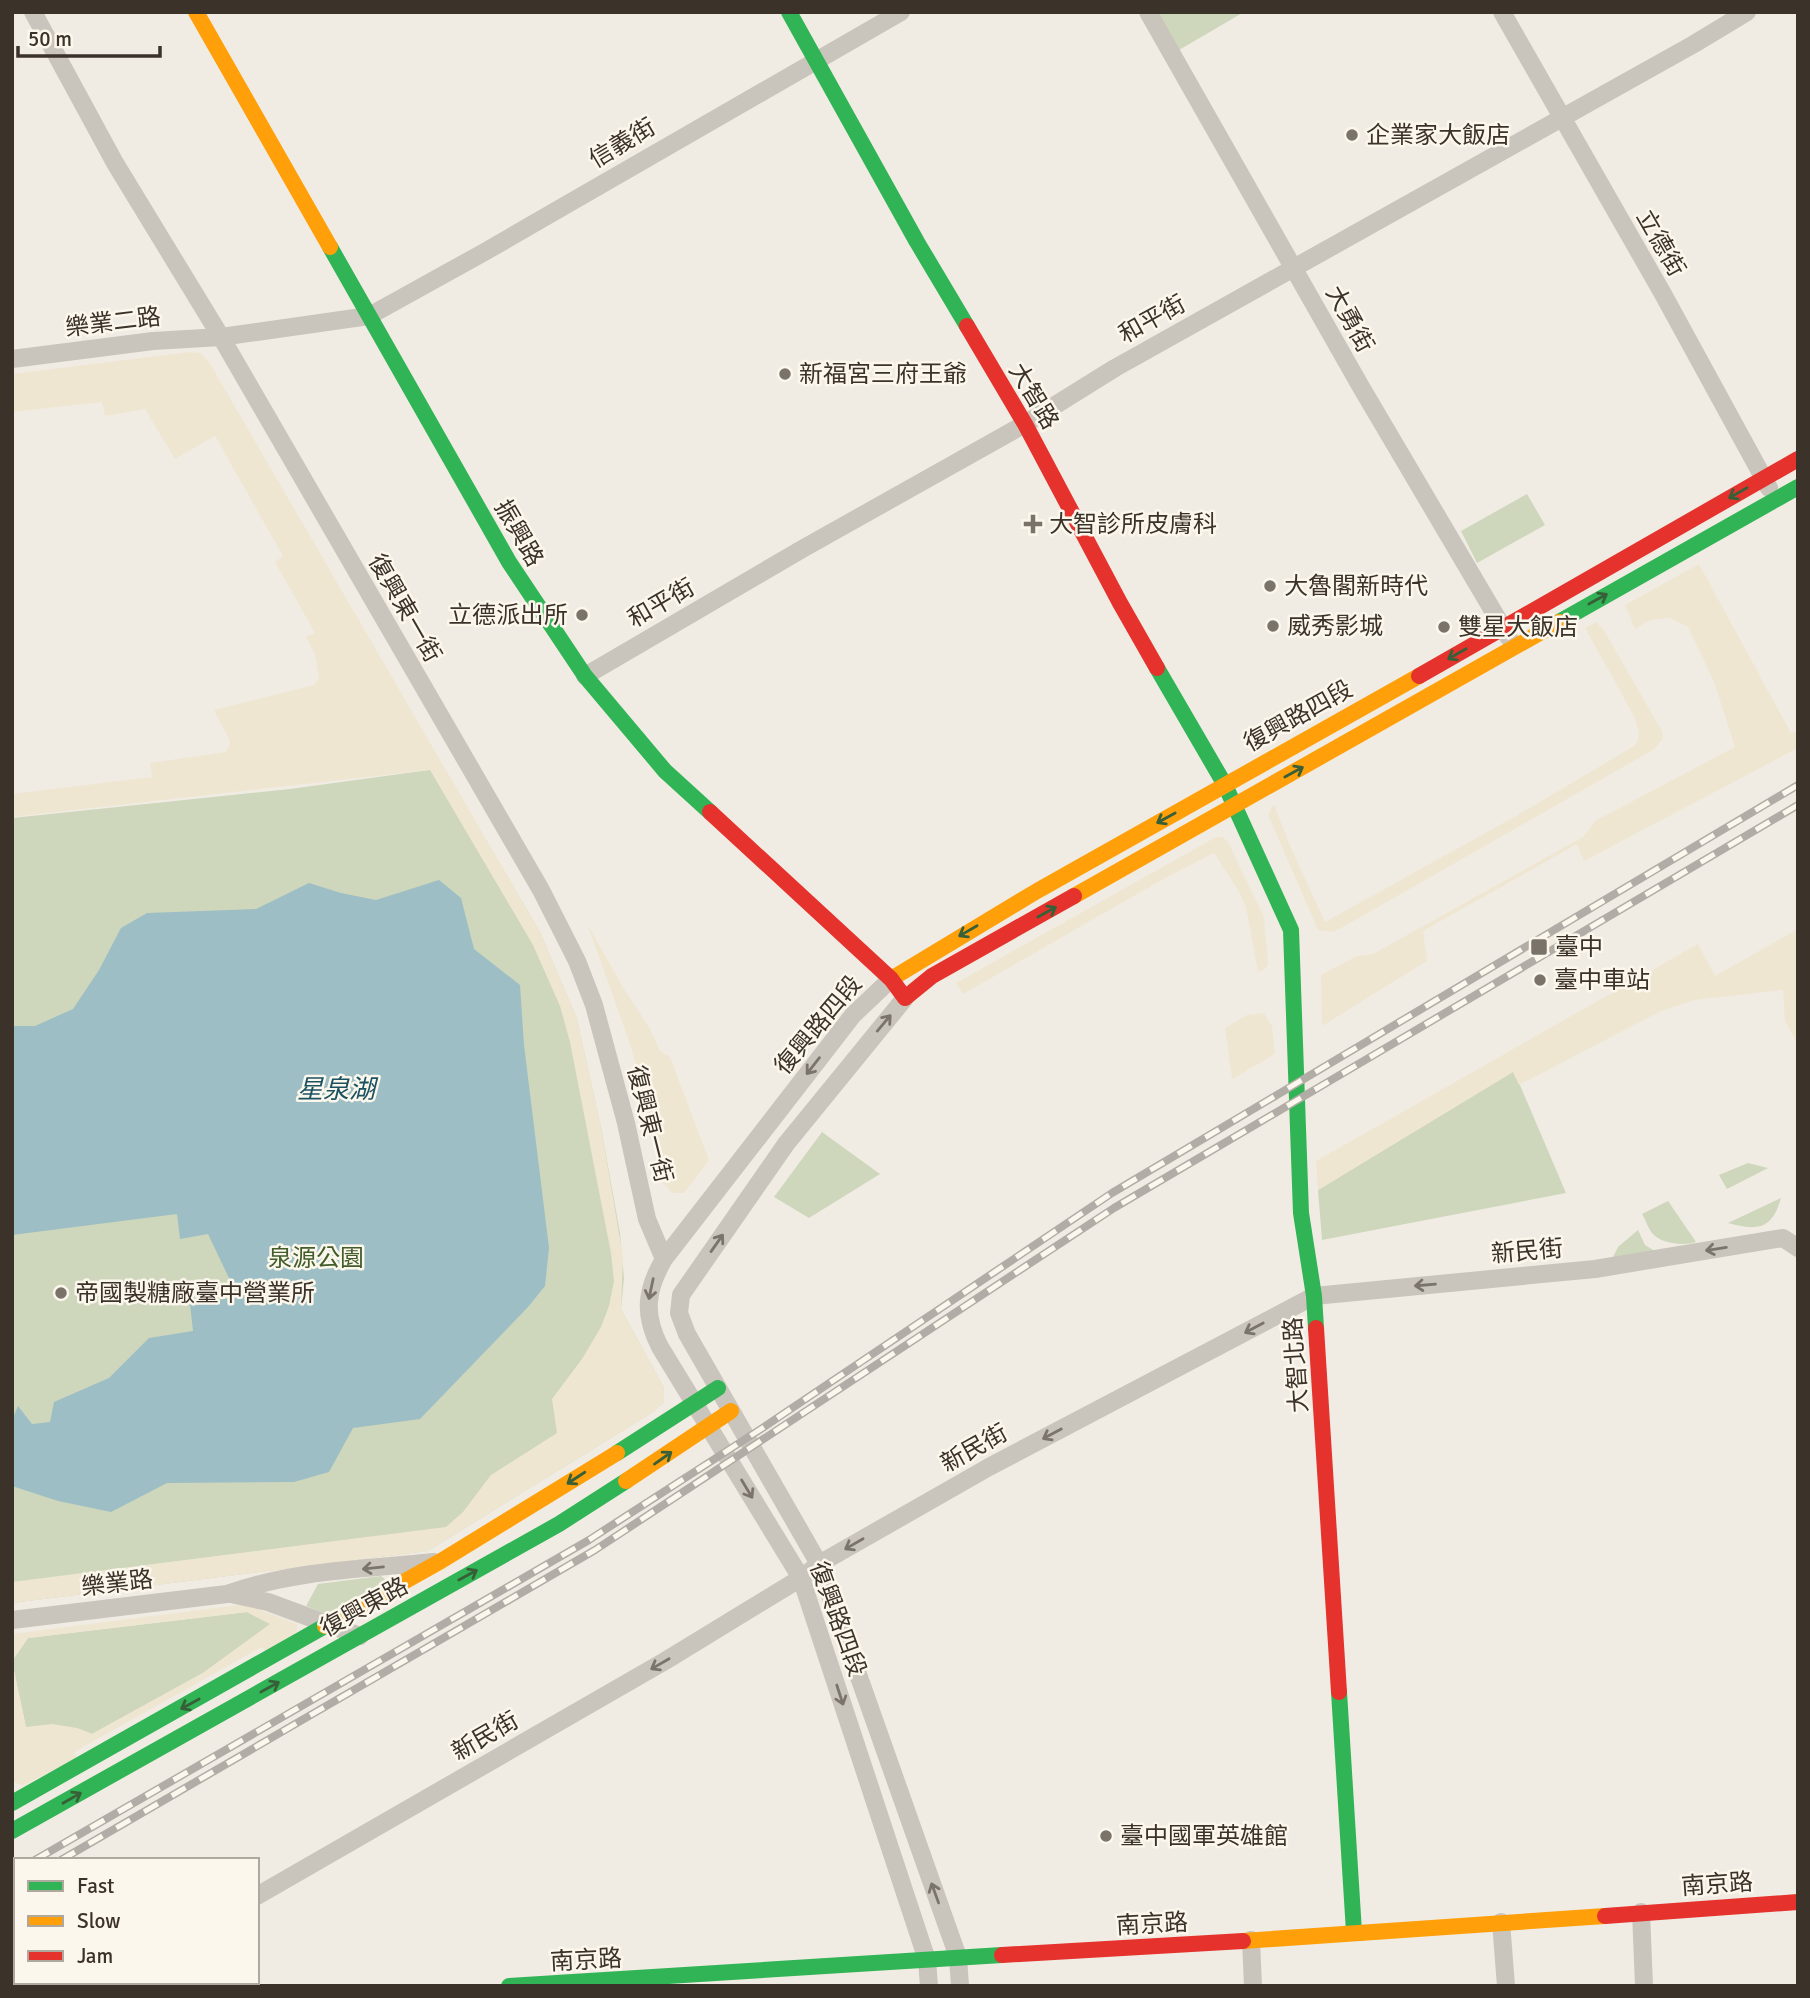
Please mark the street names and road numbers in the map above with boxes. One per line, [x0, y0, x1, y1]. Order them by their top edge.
street label: 信義街 [583, 112, 661, 174]
street label: 立德街 [1630, 204, 1692, 282]
street label: 大勇街 [1319, 280, 1381, 358]
street label: 和平街 [1113, 288, 1191, 350]
street label: 樂業二路 [64, 301, 162, 343]
street label: 大智路 [1003, 357, 1065, 435]
street label: 振興路 [488, 494, 550, 572]
street label: 復興東一街 [362, 549, 448, 667]
street label: 和平街 [622, 572, 700, 634]
street label: 復興路四段 [1238, 674, 1358, 758]
street label: 復興路四段 [768, 969, 868, 1081]
street label: 復興東一街 [621, 1062, 679, 1186]
street label: 新民街 [1490, 1233, 1564, 1269]
street label: 大智北路 [1278, 1316, 1314, 1414]
street label: 新民街 [935, 1417, 1013, 1479]
street label: 復興路四段 [803, 1557, 873, 1681]
street label: 樂業路 [79, 1564, 155, 1602]
street label: 復興東路 [315, 1571, 413, 1643]
street label: 新民街 [446, 1705, 524, 1767]
street label: 南京路 [1680, 1867, 1754, 1901]
street label: 南京路 [1115, 1907, 1189, 1941]
street label: 南京路 [549, 1943, 623, 1977]

